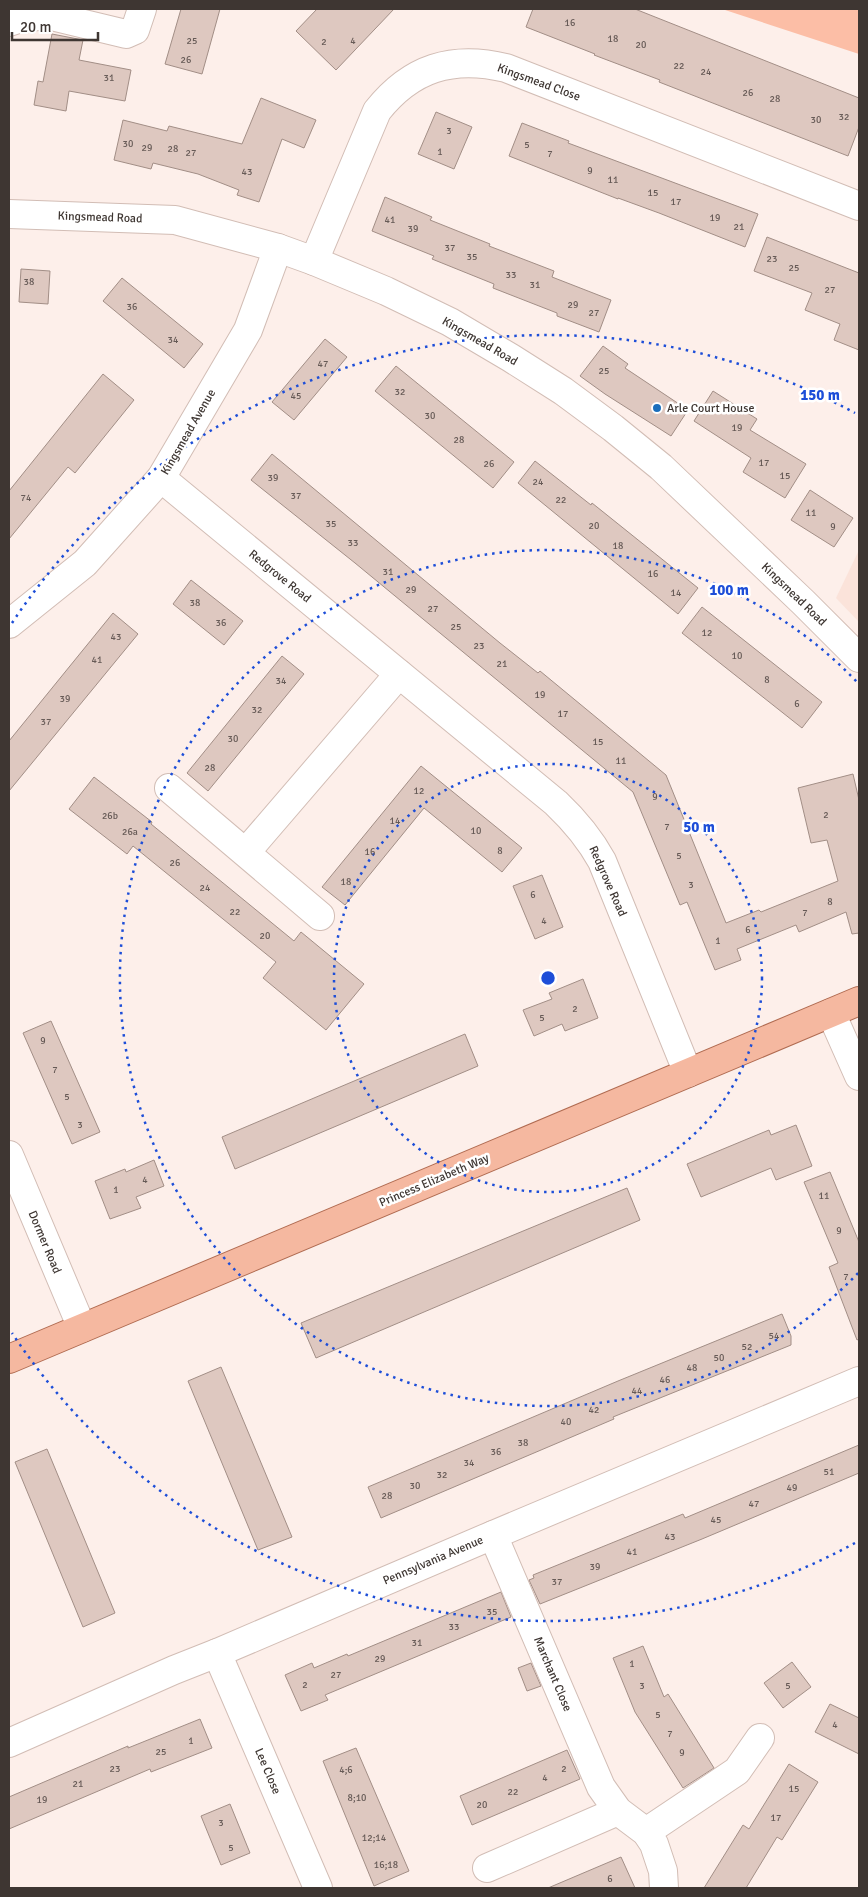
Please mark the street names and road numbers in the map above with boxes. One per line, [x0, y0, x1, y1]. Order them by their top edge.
street label: Kingsmead Close [495, 60, 582, 104]
street label: Kingsmead Road [57, 209, 143, 226]
street label: Kingsmead Road [439, 314, 520, 369]
street label: Kingsmead Avenue [158, 387, 219, 478]
street label: Redgrove Road [246, 547, 314, 606]
street label: Kingsmead Road [758, 560, 829, 629]
street label: Redgrove Road [585, 844, 630, 919]
street label: Princess Elizabeth Way [377, 1150, 492, 1210]
street label: Dormer Road [25, 1209, 64, 1276]
street label: Pennsylvania Avenue [381, 1533, 486, 1588]
street label: Marchant Close [530, 1635, 575, 1714]
street label: Lee Close [251, 1746, 284, 1797]

